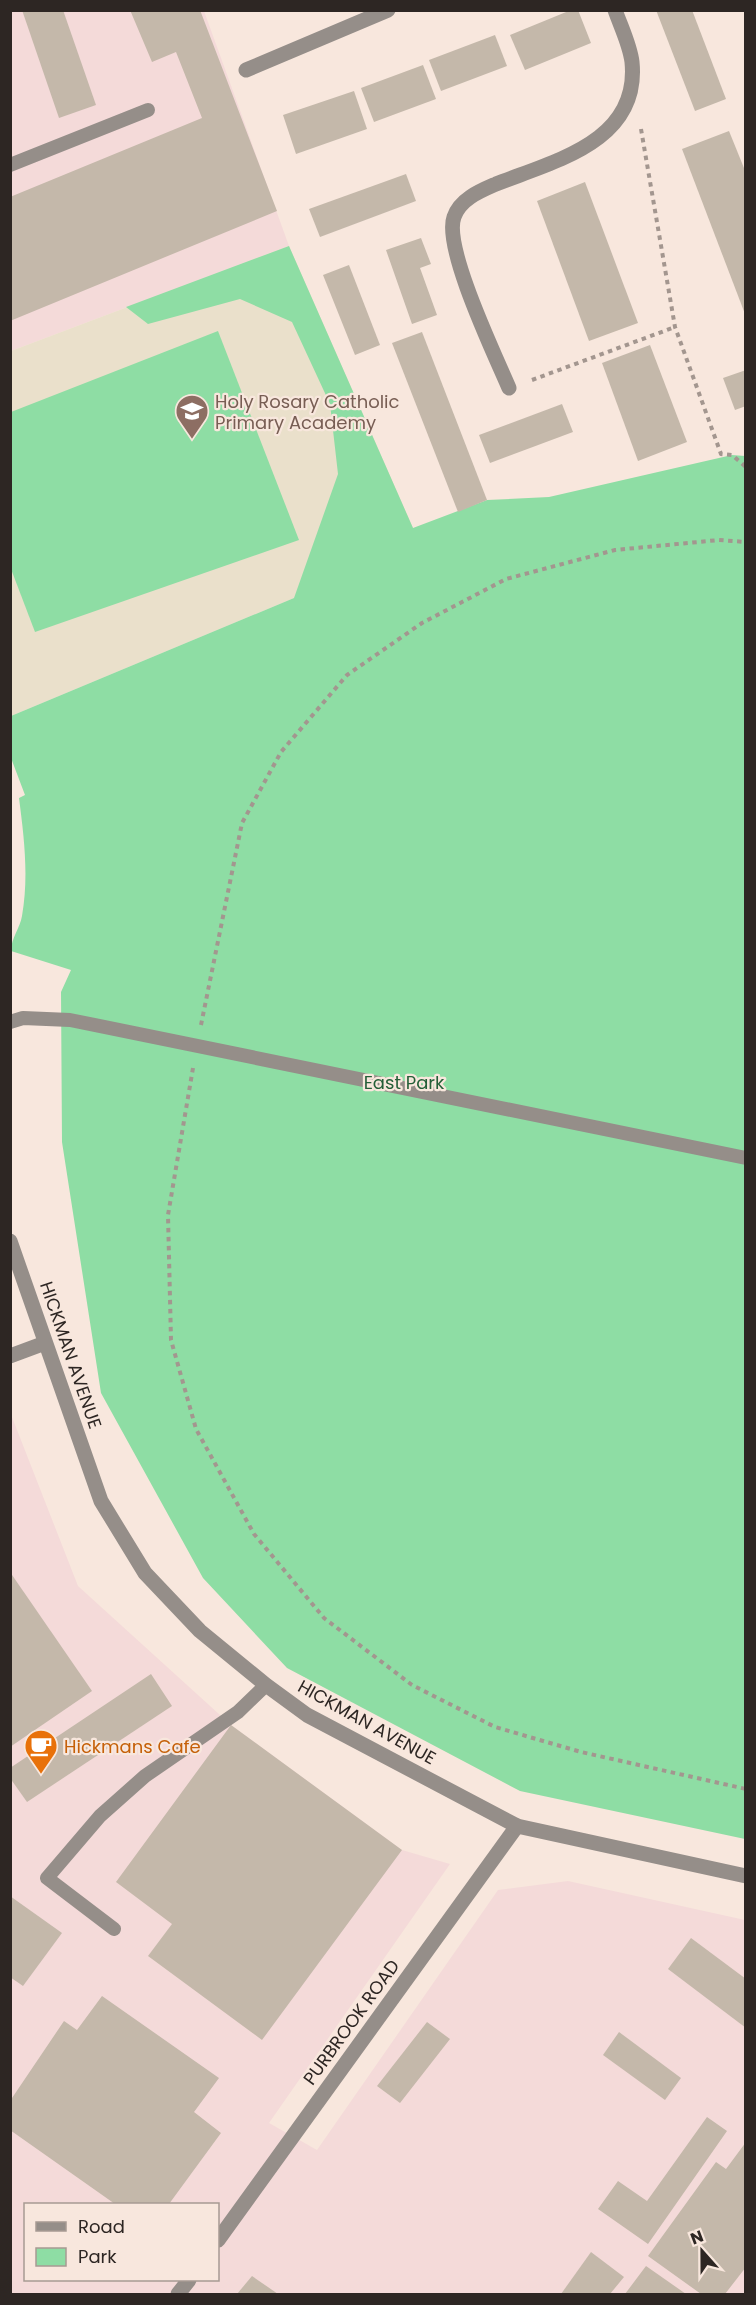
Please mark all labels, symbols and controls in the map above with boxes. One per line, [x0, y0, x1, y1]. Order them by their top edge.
place label: Holy Rosary Catholic Primary Academy [215, 389, 400, 435]
school or university icon: Holy Rosary Catholic Primary Academy [174, 393, 210, 440]
park label: East Park [364, 1070, 445, 1095]
street label: HICKMAN AVENUE [34, 1278, 108, 1432]
street label: HICKMAN AVENUE [293, 1674, 441, 1770]
cafe icon: Hickmans Cafe [23, 1728, 59, 1775]
place label: Hickmans Cafe [64, 1734, 201, 1759]
street label: PURBROOK ROAD [297, 1954, 405, 2090]
legend [24, 2203, 219, 2281]
text: Road [78, 2214, 125, 2239]
north arrow [672, 2221, 732, 2281]
text: N [687, 2225, 707, 2250]
text: Park [78, 2244, 117, 2269]

